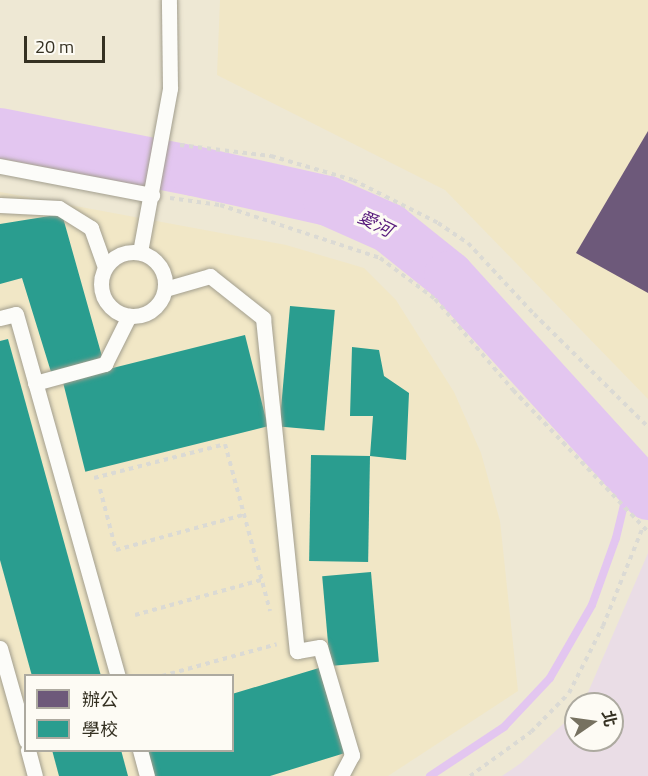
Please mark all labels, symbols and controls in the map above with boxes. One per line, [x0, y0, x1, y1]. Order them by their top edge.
scale bar [27, 24, 108, 62]
text: 20 m [35, 33, 74, 60]
water label: 愛河 [354, 206, 396, 242]
legend [24, 674, 234, 752]
text: 辦公 [82, 686, 118, 713]
north arrow [564, 692, 624, 752]
text: 北 [596, 708, 623, 729]
text: 學校 [82, 716, 118, 743]

